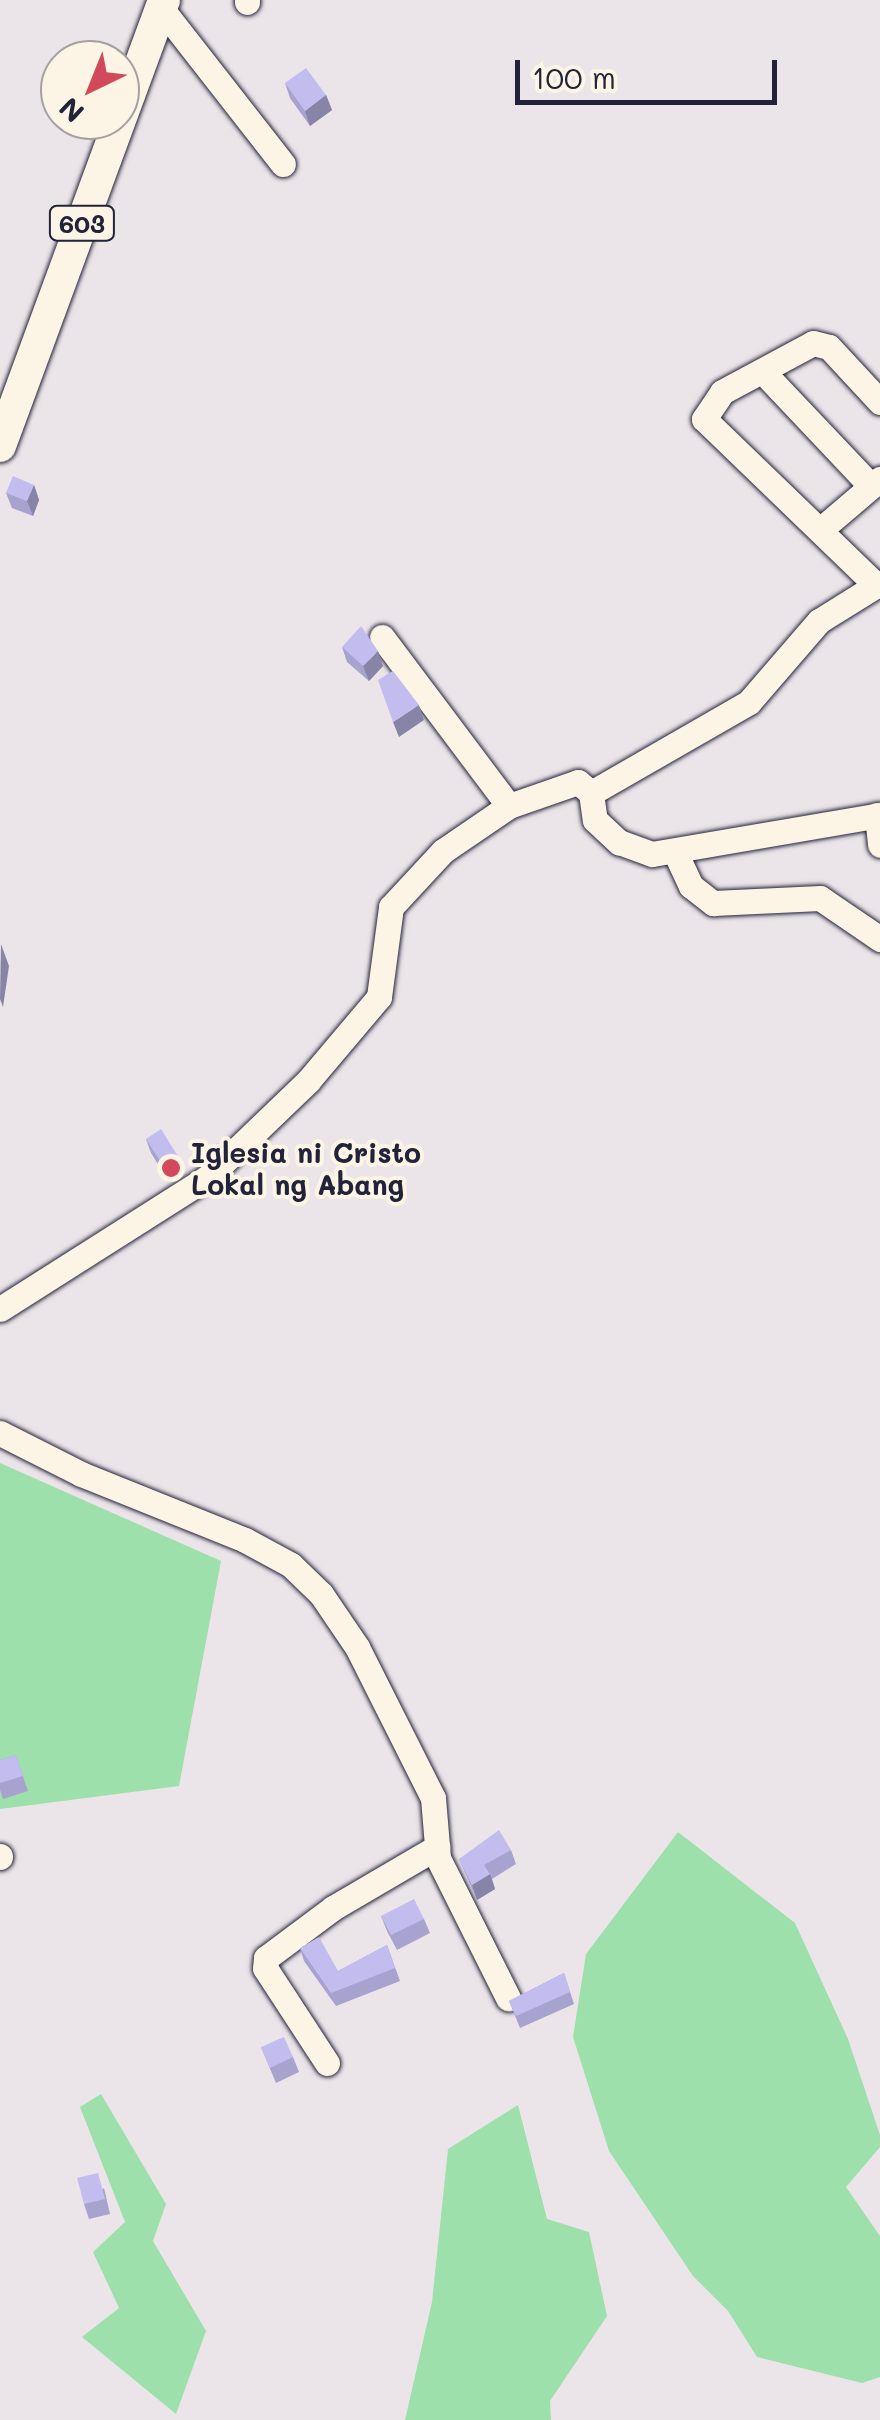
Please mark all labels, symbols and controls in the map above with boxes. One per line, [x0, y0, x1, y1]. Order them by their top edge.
north arrow [40, 40, 140, 140]
scale bar [520, 40, 782, 102]
text: 100 m [532, 57, 616, 97]
text: N [51, 90, 91, 131]
road number: 603 [47, 203, 117, 243]
place label: Iglesia ni Cristo Lokal ng Abang [191, 1135, 421, 1201]
marker: Iglesia ni Cristo Lokal ng Abang [160, 1157, 182, 1179]

